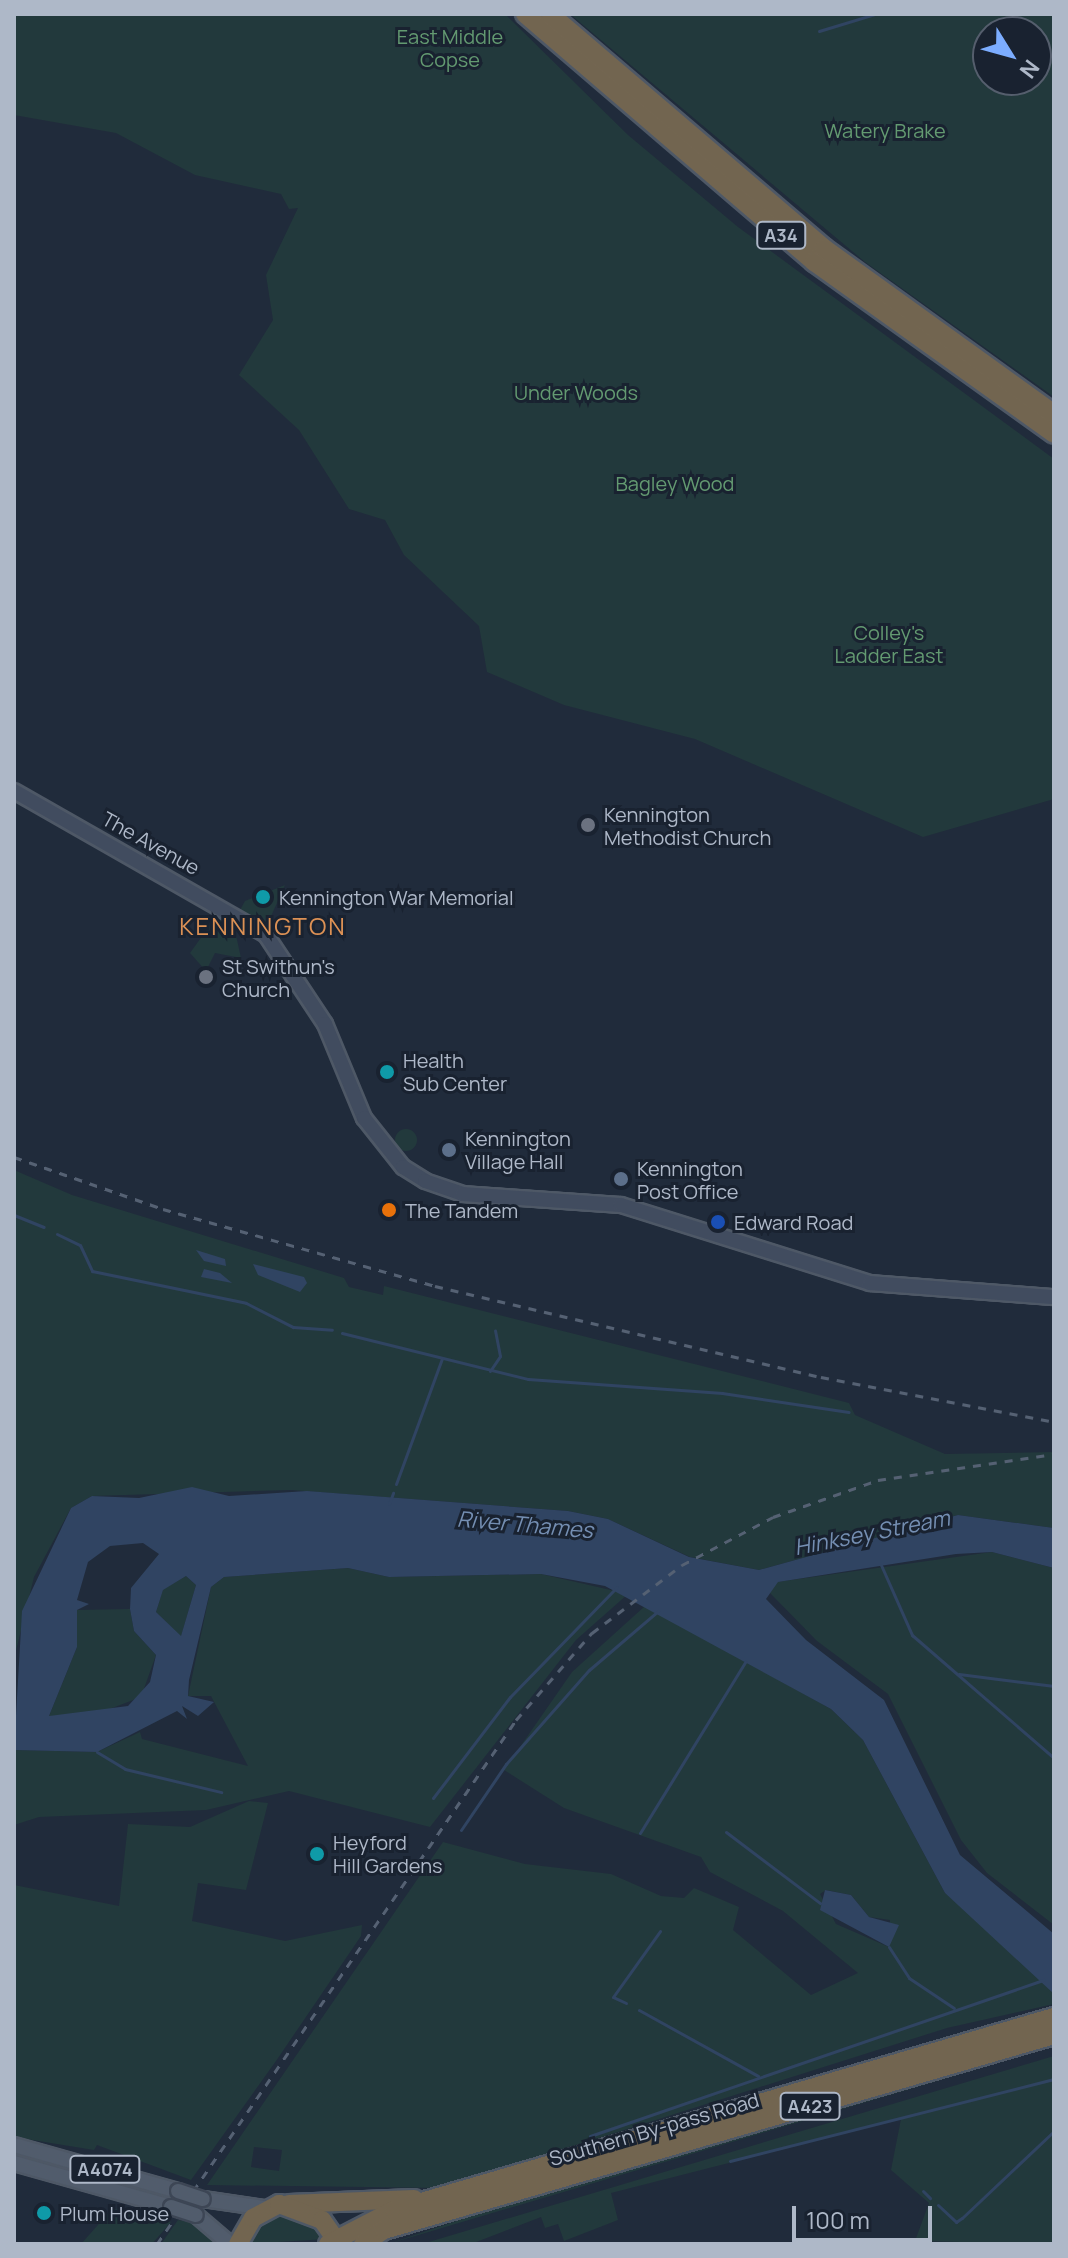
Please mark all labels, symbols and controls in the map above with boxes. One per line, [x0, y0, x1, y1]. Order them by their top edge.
north arrow [972, 16, 1052, 96]
park label: East Middle Copse [397, 24, 503, 71]
text: N [1013, 54, 1046, 85]
park label: Watery Brake [824, 118, 946, 142]
road number: A34 [755, 221, 807, 249]
park label: Under Woods [514, 380, 638, 404]
park label: Bagley Wood [616, 471, 734, 495]
park label: Colley's Ladder East [835, 621, 943, 668]
place label: Kennington Methodist Church [604, 802, 771, 849]
street label: The Avenue [98, 806, 204, 880]
marker: Kennington Methodist Church [579, 816, 597, 834]
place label: Kennington War Memorial [279, 885, 514, 909]
marker: Kennington War Memorial [254, 888, 272, 906]
district label: KENNINGTON [179, 912, 347, 940]
place label: St Swithun's Church [222, 954, 335, 1001]
marker: St Swithun's Church [197, 968, 215, 986]
place label: Health Sub Center [403, 1048, 507, 1095]
marker: Health Sub Center [378, 1063, 396, 1081]
place label: Kennington Village Hall [465, 1126, 571, 1173]
marker: Kennington Village Hall [440, 1141, 458, 1159]
place label: Kennington Post Office [637, 1156, 743, 1203]
marker: Kennington Post Office [612, 1170, 630, 1188]
place label: The Tandem [405, 1198, 518, 1222]
marker: The Tandem [380, 1201, 398, 1219]
place label: Edward Road [734, 1210, 853, 1234]
marker: Edward Road [709, 1213, 727, 1231]
water label: Hinksey Stream [792, 1505, 952, 1561]
water label: River Thames [456, 1506, 594, 1544]
place label: Heyford Hill Gardens [333, 1830, 443, 1877]
marker: Heyford Hill Gardens [308, 1845, 326, 1863]
street label: Southern By-pass Road [546, 2088, 762, 2170]
road number: A423 [778, 2092, 842, 2120]
road number: A4074 [69, 2155, 141, 2183]
scale bar [796, 2190, 936, 2240]
place label: Plum House [60, 2201, 169, 2225]
text: 100 m [806, 2203, 870, 2236]
marker: Plum House [35, 2204, 53, 2222]

